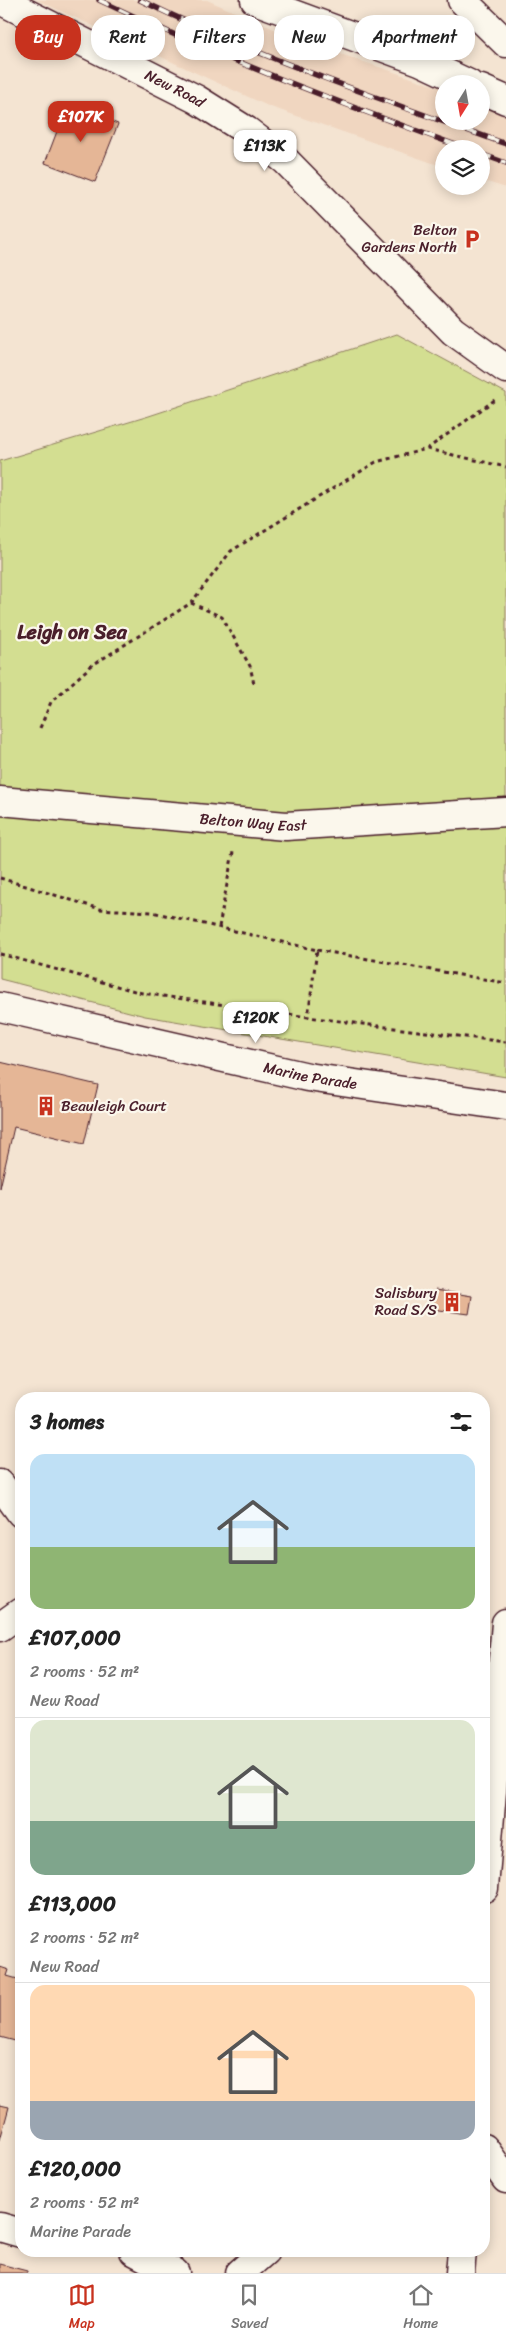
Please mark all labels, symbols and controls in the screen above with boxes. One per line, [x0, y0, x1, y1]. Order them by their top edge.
chip: Buy [15, 15, 81, 60]
chip: Rent [91, 15, 165, 60]
chip: Filters [175, 15, 264, 60]
chip: New [274, 15, 344, 60]
chip: Apartment [354, 15, 475, 60]
street label: New Road [140, 62, 211, 115]
north arrow [435, 75, 490, 130]
map controls [435, 75, 490, 195]
pin: £107K [46, 100, 116, 143]
text: £107K [59, 102, 103, 131]
pin: £113K [230, 130, 300, 172]
text: £113K [245, 131, 285, 160]
button: layers [435, 140, 490, 195]
place label: Belton Gardens North [362, 217, 457, 260]
parking icon: Belton Gardens North [461, 228, 483, 250]
district label: Leigh on Sea [17, 615, 128, 650]
street label: Belton Way East [198, 805, 308, 839]
pin: £120K [221, 1002, 291, 1044]
text: £120K [234, 1003, 278, 1032]
street label: Marine Parade [261, 1054, 359, 1097]
place label: Beauleigh Court [61, 1093, 167, 1119]
building icon: Beauleigh Court [35, 1095, 57, 1117]
place label: Salisbury Road S/S [375, 1280, 438, 1323]
building icon: Salisbury Road S/S [441, 1291, 463, 1313]
text: 3 homes [30, 1403, 104, 1441]
icon: filters [447, 1408, 475, 1436]
icon: home [208, 1487, 298, 1577]
text: £107,000 [30, 1619, 121, 1657]
text: 2 rooms · 52 m² [30, 1657, 139, 1686]
text: New Road [30, 1686, 99, 1715]
icon: home [208, 1752, 298, 1842]
text: £113,000 [30, 1885, 116, 1923]
text: 2 rooms · 52 m² [30, 1923, 139, 1952]
text: New Road [30, 1952, 99, 1981]
icon: home [208, 2017, 298, 2107]
text: £120,000 [30, 2150, 121, 2188]
text: 2 rooms · 52 m² [30, 2188, 139, 2217]
text: Marine Parade [30, 2217, 131, 2246]
tab: Map [68, 2281, 96, 2336]
tab: Saved [231, 2281, 268, 2336]
tab: Home [403, 2281, 438, 2336]

